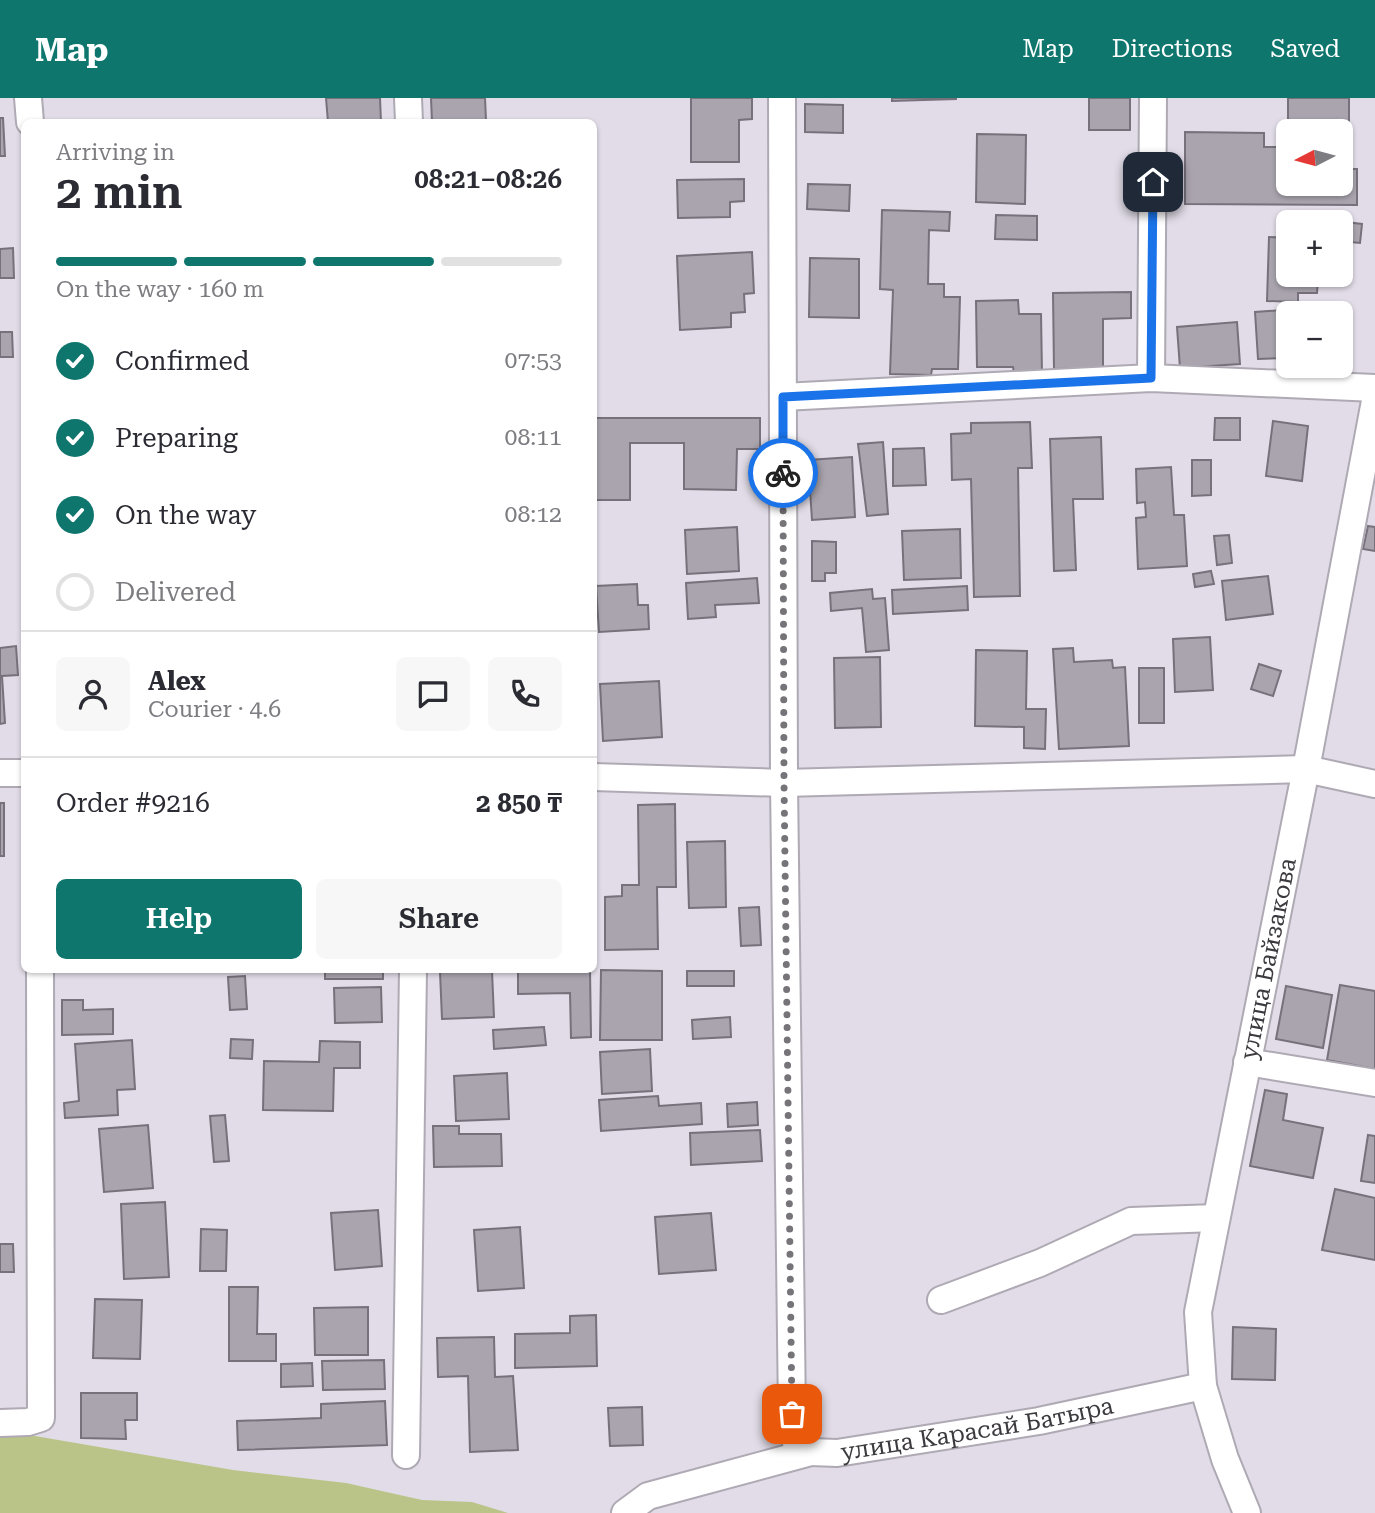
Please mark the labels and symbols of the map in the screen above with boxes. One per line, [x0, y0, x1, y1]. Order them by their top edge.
north arrow [1276, 119, 1353, 196]
pin [1123, 152, 1183, 212]
courier [748, 438, 818, 508]
street label: улица Байзакова [1235, 855, 1302, 1062]
pin [762, 1384, 822, 1444]
street label: улица Карасай Батыра [839, 1391, 1116, 1466]

